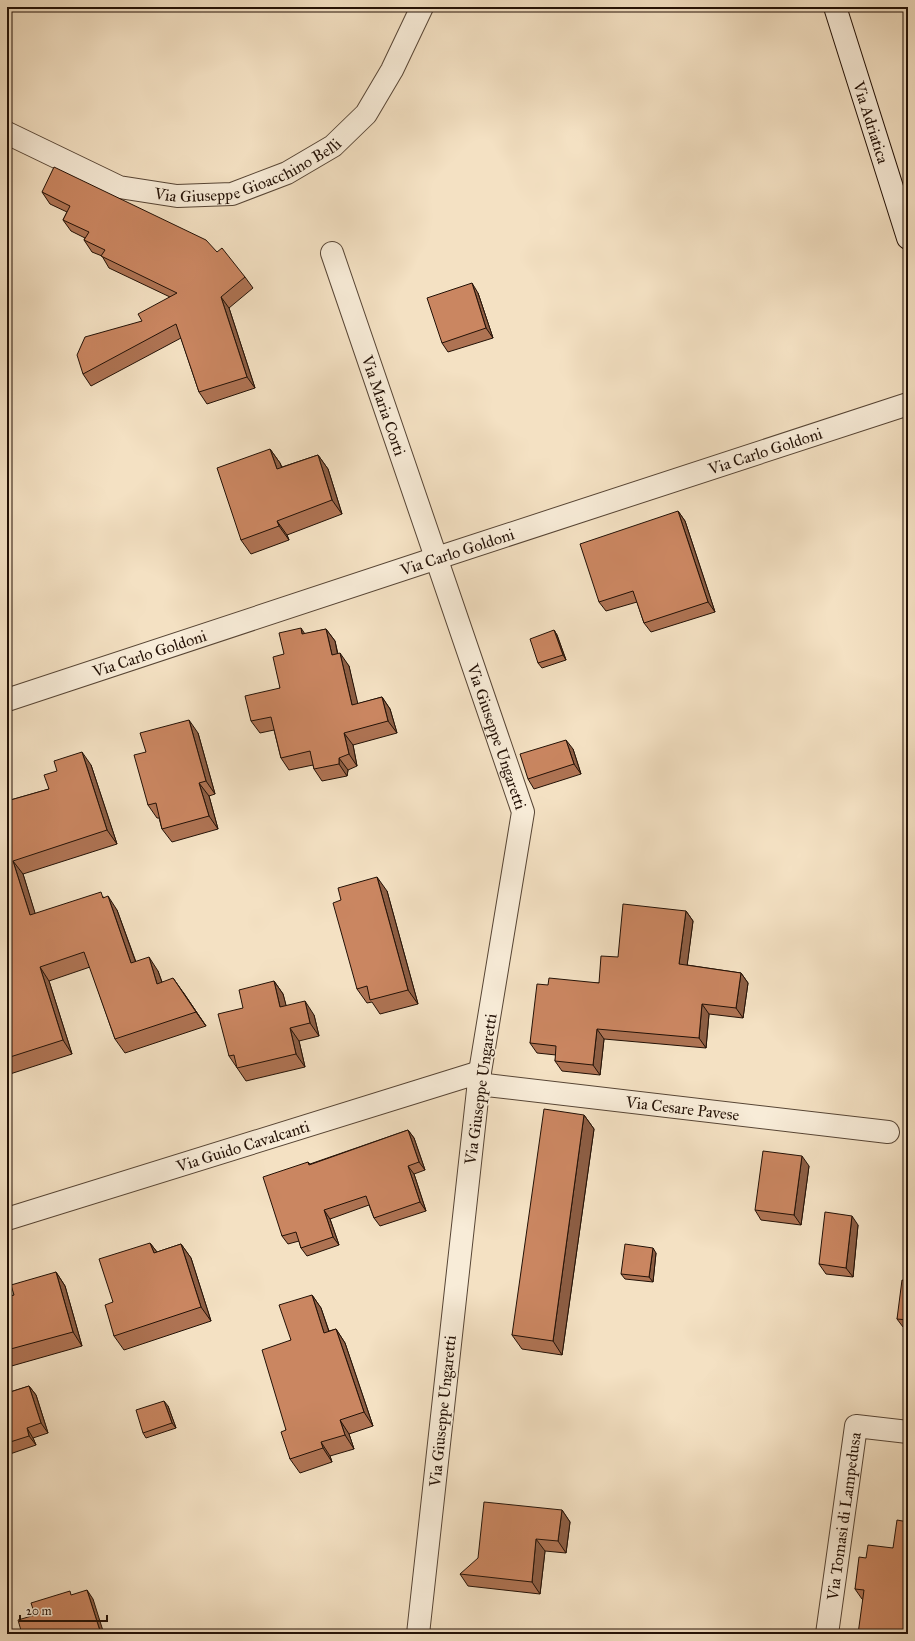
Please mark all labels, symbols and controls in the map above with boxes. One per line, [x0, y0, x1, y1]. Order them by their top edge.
street label: Via Adriatica [849, 78, 893, 166]
street label: Via Giuseppe Gioacchino Belli [152, 134, 346, 206]
street label: Via Maria Corti [357, 352, 410, 459]
street label: Via Carlo Goldoni [705, 424, 825, 479]
street label: Via Carlo Goldoni [397, 524, 517, 580]
street label: Via Carlo Goldoni [89, 626, 209, 681]
street label: Via Giuseppe Ungaretti [463, 661, 531, 812]
street label: Via Giuseppe Ungaretti [460, 1012, 502, 1167]
street label: Via Cesare Pavese [624, 1092, 741, 1125]
street label: Via Guido Cavalcanti [173, 1116, 312, 1176]
street label: Via Giuseppe Ungaretti [425, 1334, 461, 1489]
street label: Via Tomasi di Lampedusa [823, 1431, 865, 1602]
scale bar [20, 1597, 107, 1623]
text: 20 m [26, 1604, 52, 1618]

